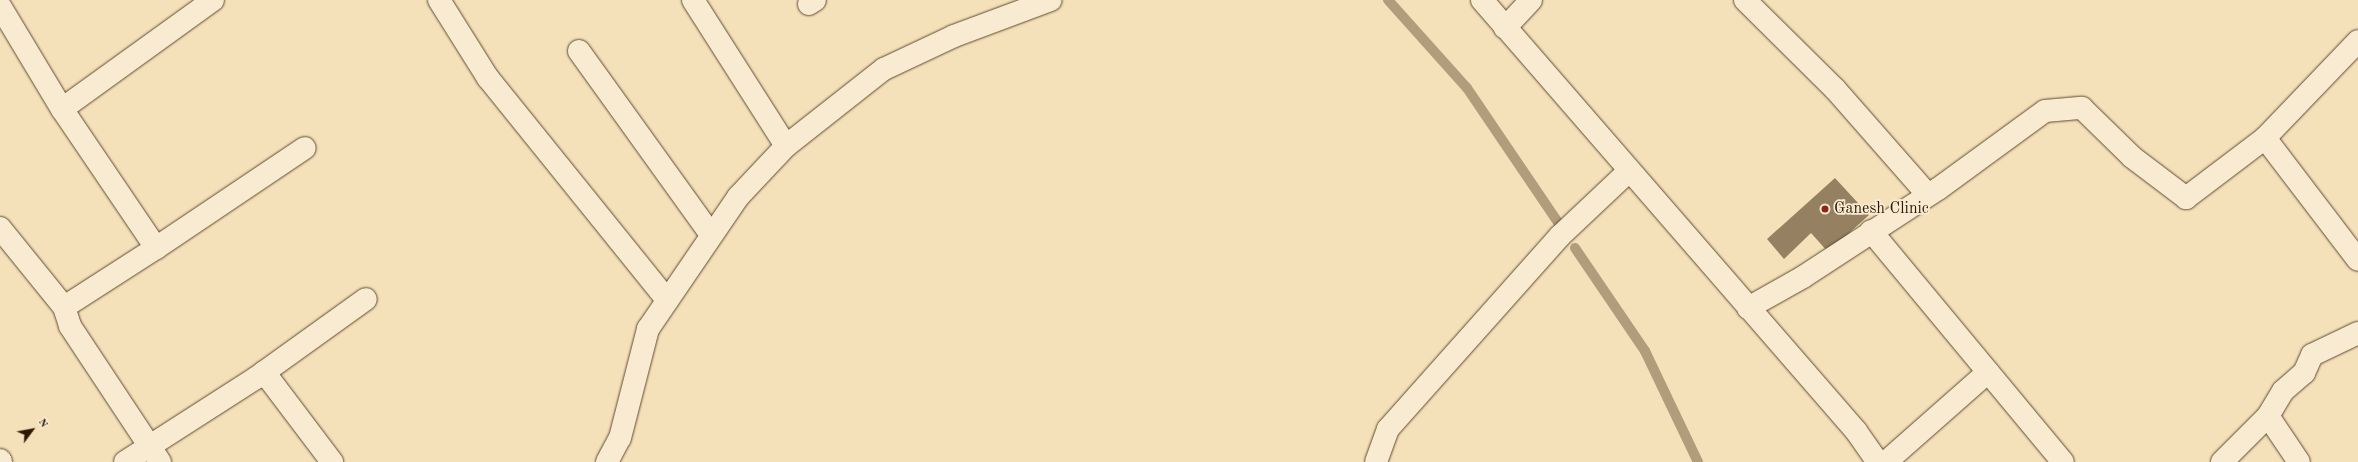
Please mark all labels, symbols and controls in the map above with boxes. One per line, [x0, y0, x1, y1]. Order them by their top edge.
place label: Ganesh Clinic [1834, 199, 1929, 219]
marker: Ganesh Clinic [1819, 203, 1831, 215]
north arrow [12, 410, 52, 450]
text: N [36, 417, 49, 430]

